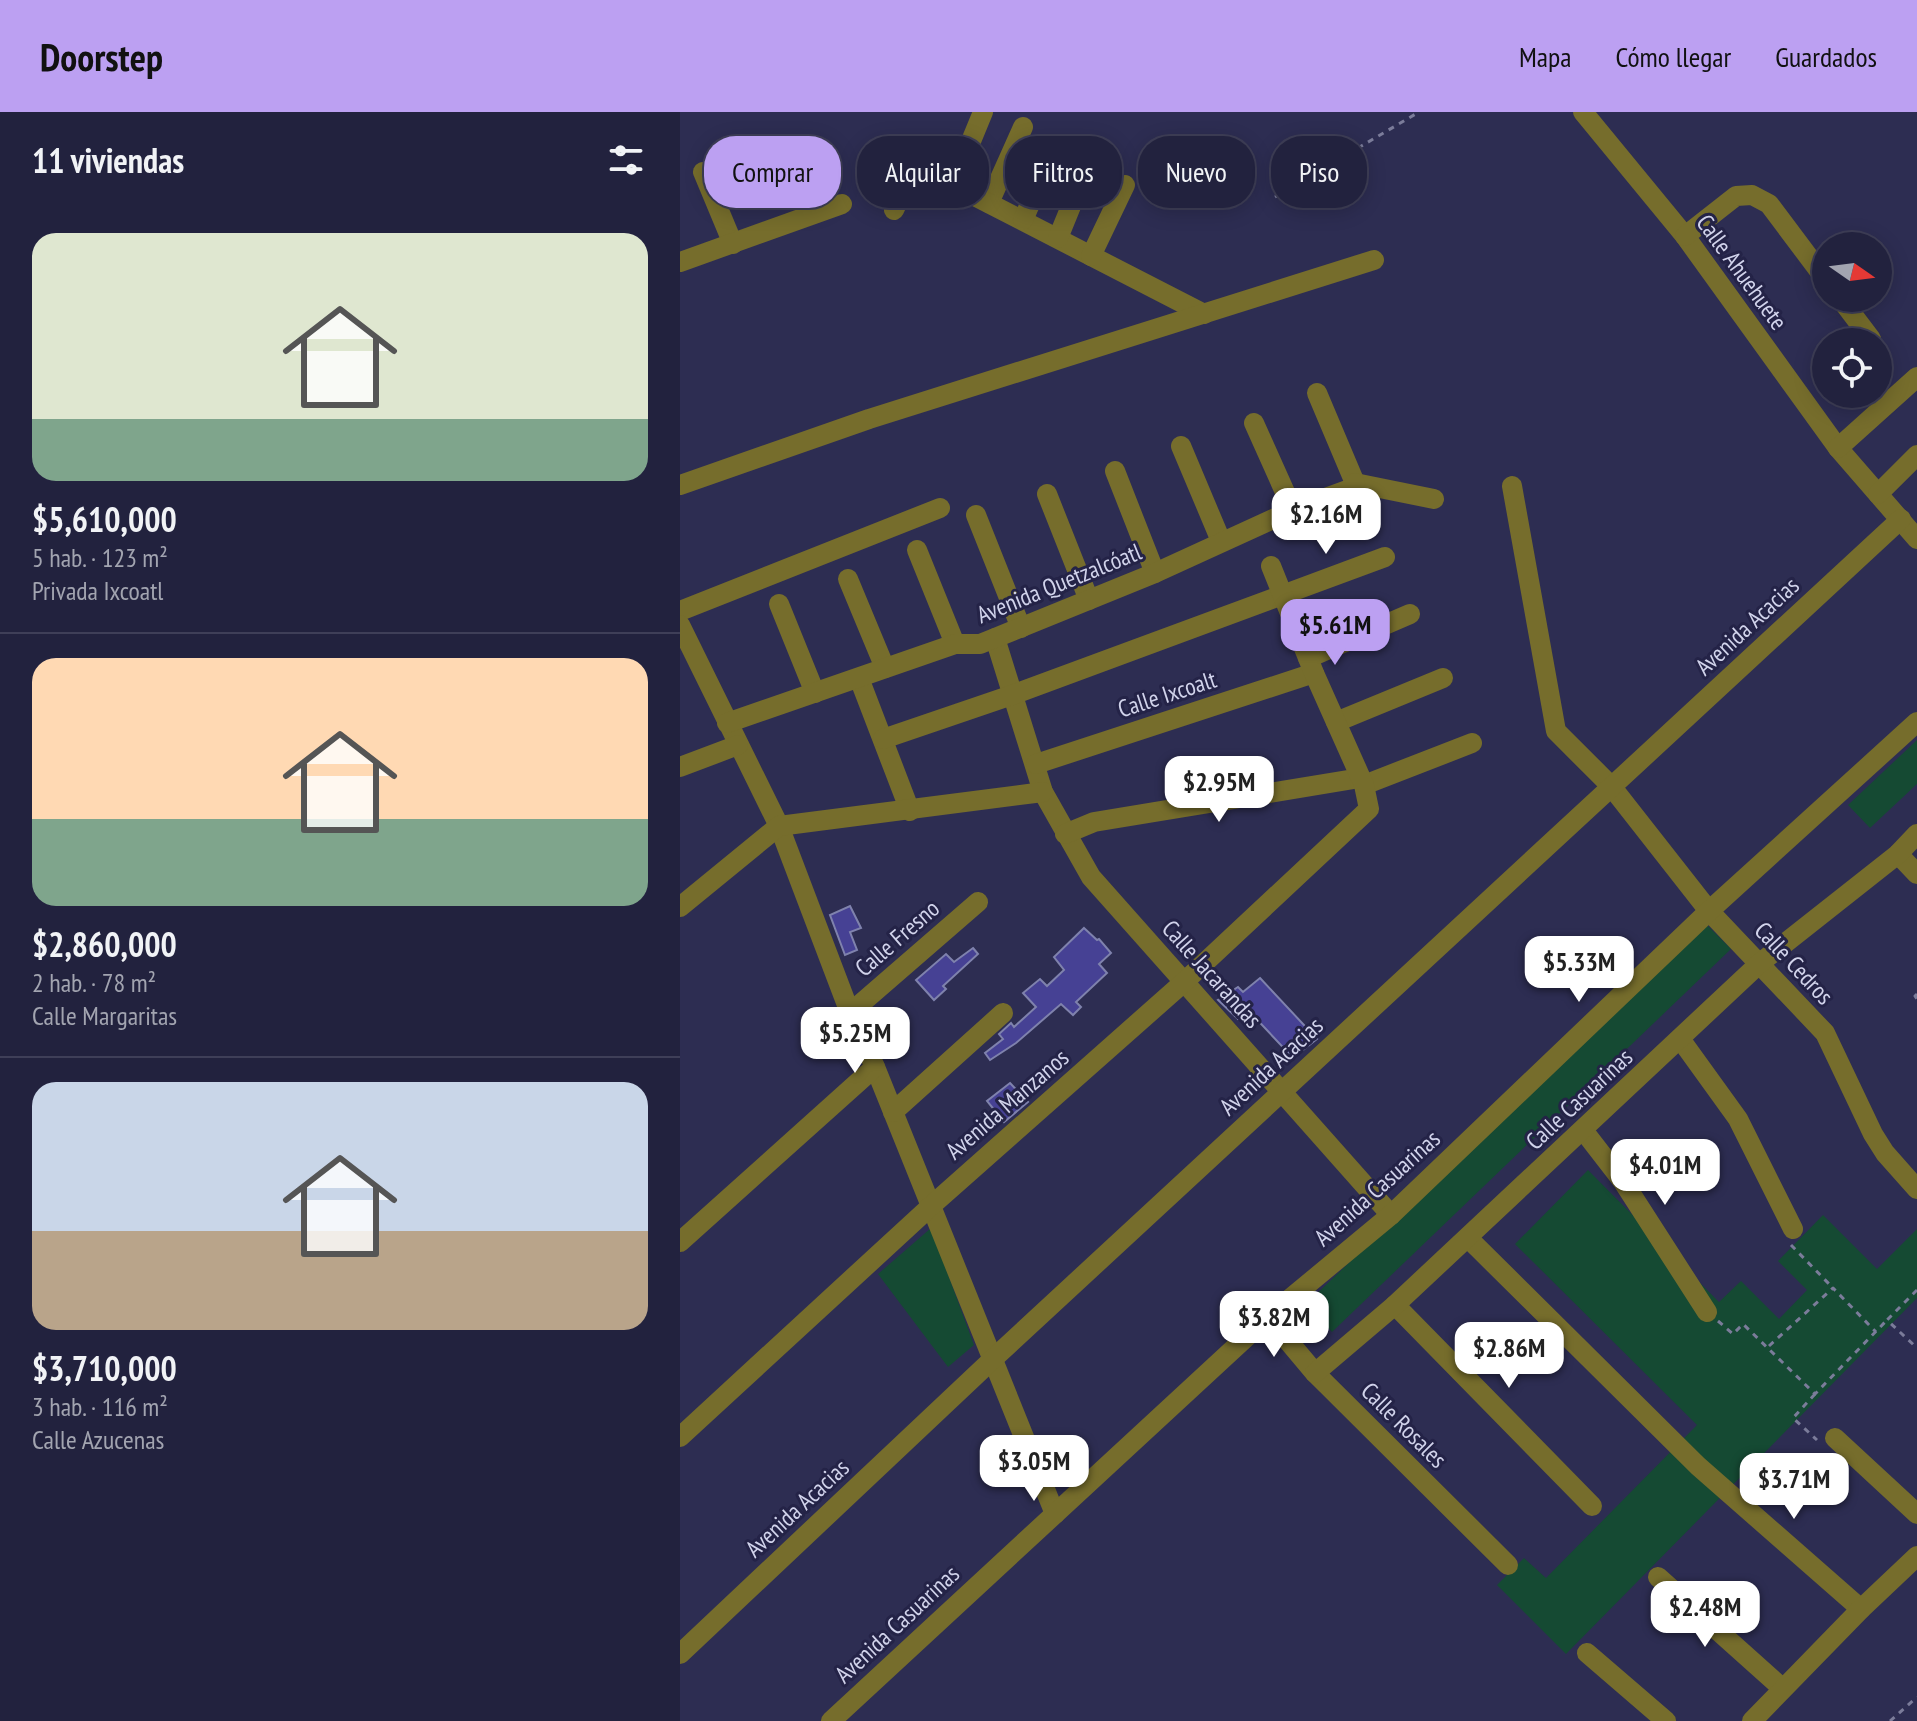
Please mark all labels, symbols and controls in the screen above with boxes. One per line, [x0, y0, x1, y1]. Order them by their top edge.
text: Doorstep [40, 32, 163, 81]
text: Mapa [1519, 38, 1571, 75]
text: Cómo llegar [1615, 38, 1731, 75]
text: Guardados [1775, 38, 1877, 75]
chip: Comprar [704, 136, 841, 208]
chip: Alquilar [857, 136, 989, 208]
chip: Filtros [1005, 136, 1122, 208]
chip: Nuevo [1138, 136, 1255, 208]
chip: Piso [1271, 136, 1367, 208]
text: 11 viviendas [32, 138, 184, 182]
icon: filters [604, 138, 648, 182]
street label: Calle Ahuehuete [1690, 208, 1794, 336]
north arrow [1812, 232, 1892, 312]
map controls [1812, 232, 1892, 408]
icon: home [268, 285, 412, 429]
button: locate [1812, 328, 1892, 408]
pin: $2.16M [1261, 488, 1391, 556]
text: $5,610,000 [32, 497, 177, 541]
text: $2.16M [1290, 497, 1362, 530]
street label: Avenida Quetzalcóatl [972, 536, 1146, 630]
text: 5 hab. · 123 m² [32, 541, 168, 574]
street label: Avenida Acacias [1689, 570, 1805, 682]
text: Privada Ixcoatl [32, 574, 163, 607]
pin: $5.61M [1270, 599, 1400, 667]
text: $5.61M [1299, 608, 1371, 641]
street label: Calle Ixcoalt [1114, 663, 1221, 724]
icon: home [268, 710, 412, 854]
pin: $2.95M [1154, 756, 1284, 824]
text: $2.95M [1183, 765, 1255, 798]
street label: Calle Fresno [848, 893, 946, 983]
street label: Calle Jacarandas [1155, 914, 1269, 1034]
street label: Calle Cedros [1748, 915, 1840, 1011]
text: $2,860,000 [32, 922, 177, 966]
pin: $5.33M [1514, 936, 1644, 1004]
text: $5.33M [1543, 945, 1615, 978]
text: 2 hab. · 78 m² [32, 966, 156, 999]
text: Calle Margaritas [32, 999, 177, 1032]
pin: $5.25M [790, 1007, 920, 1075]
street label: Avenida Acacias [1213, 1010, 1329, 1122]
text: $5.25M [819, 1016, 891, 1049]
street label: Avenida Manzanos [939, 1042, 1075, 1166]
street label: Calle Casuarinas [1519, 1042, 1639, 1156]
street label: Avenida Casuarinas [1308, 1123, 1446, 1253]
icon: home [268, 1134, 412, 1278]
pin: $4.01M [1600, 1139, 1730, 1207]
text: $4.01M [1629, 1148, 1701, 1181]
pin: $3.82M [1209, 1291, 1339, 1359]
text: $3.82M [1238, 1300, 1310, 1333]
pin: $2.86M [1444, 1322, 1574, 1390]
text: $2.86M [1473, 1331, 1545, 1364]
text: $3,710,000 [32, 1346, 177, 1390]
street label: Calle Rosales [1355, 1376, 1453, 1474]
text: 3 hab. · 116 m² [32, 1390, 168, 1423]
text: Calle Azucenas [32, 1423, 164, 1456]
pin: $3.05M [969, 1435, 1099, 1503]
text: $3.05M [998, 1444, 1070, 1477]
street label: Avenida Acacias [739, 1452, 855, 1564]
pin: $3.71M [1729, 1453, 1859, 1521]
text: $3.71M [1758, 1462, 1830, 1495]
street label: Avenida Casuarinas [828, 1558, 966, 1690]
pin: $2.48M [1640, 1581, 1770, 1649]
text: $2.48M [1669, 1590, 1741, 1623]

